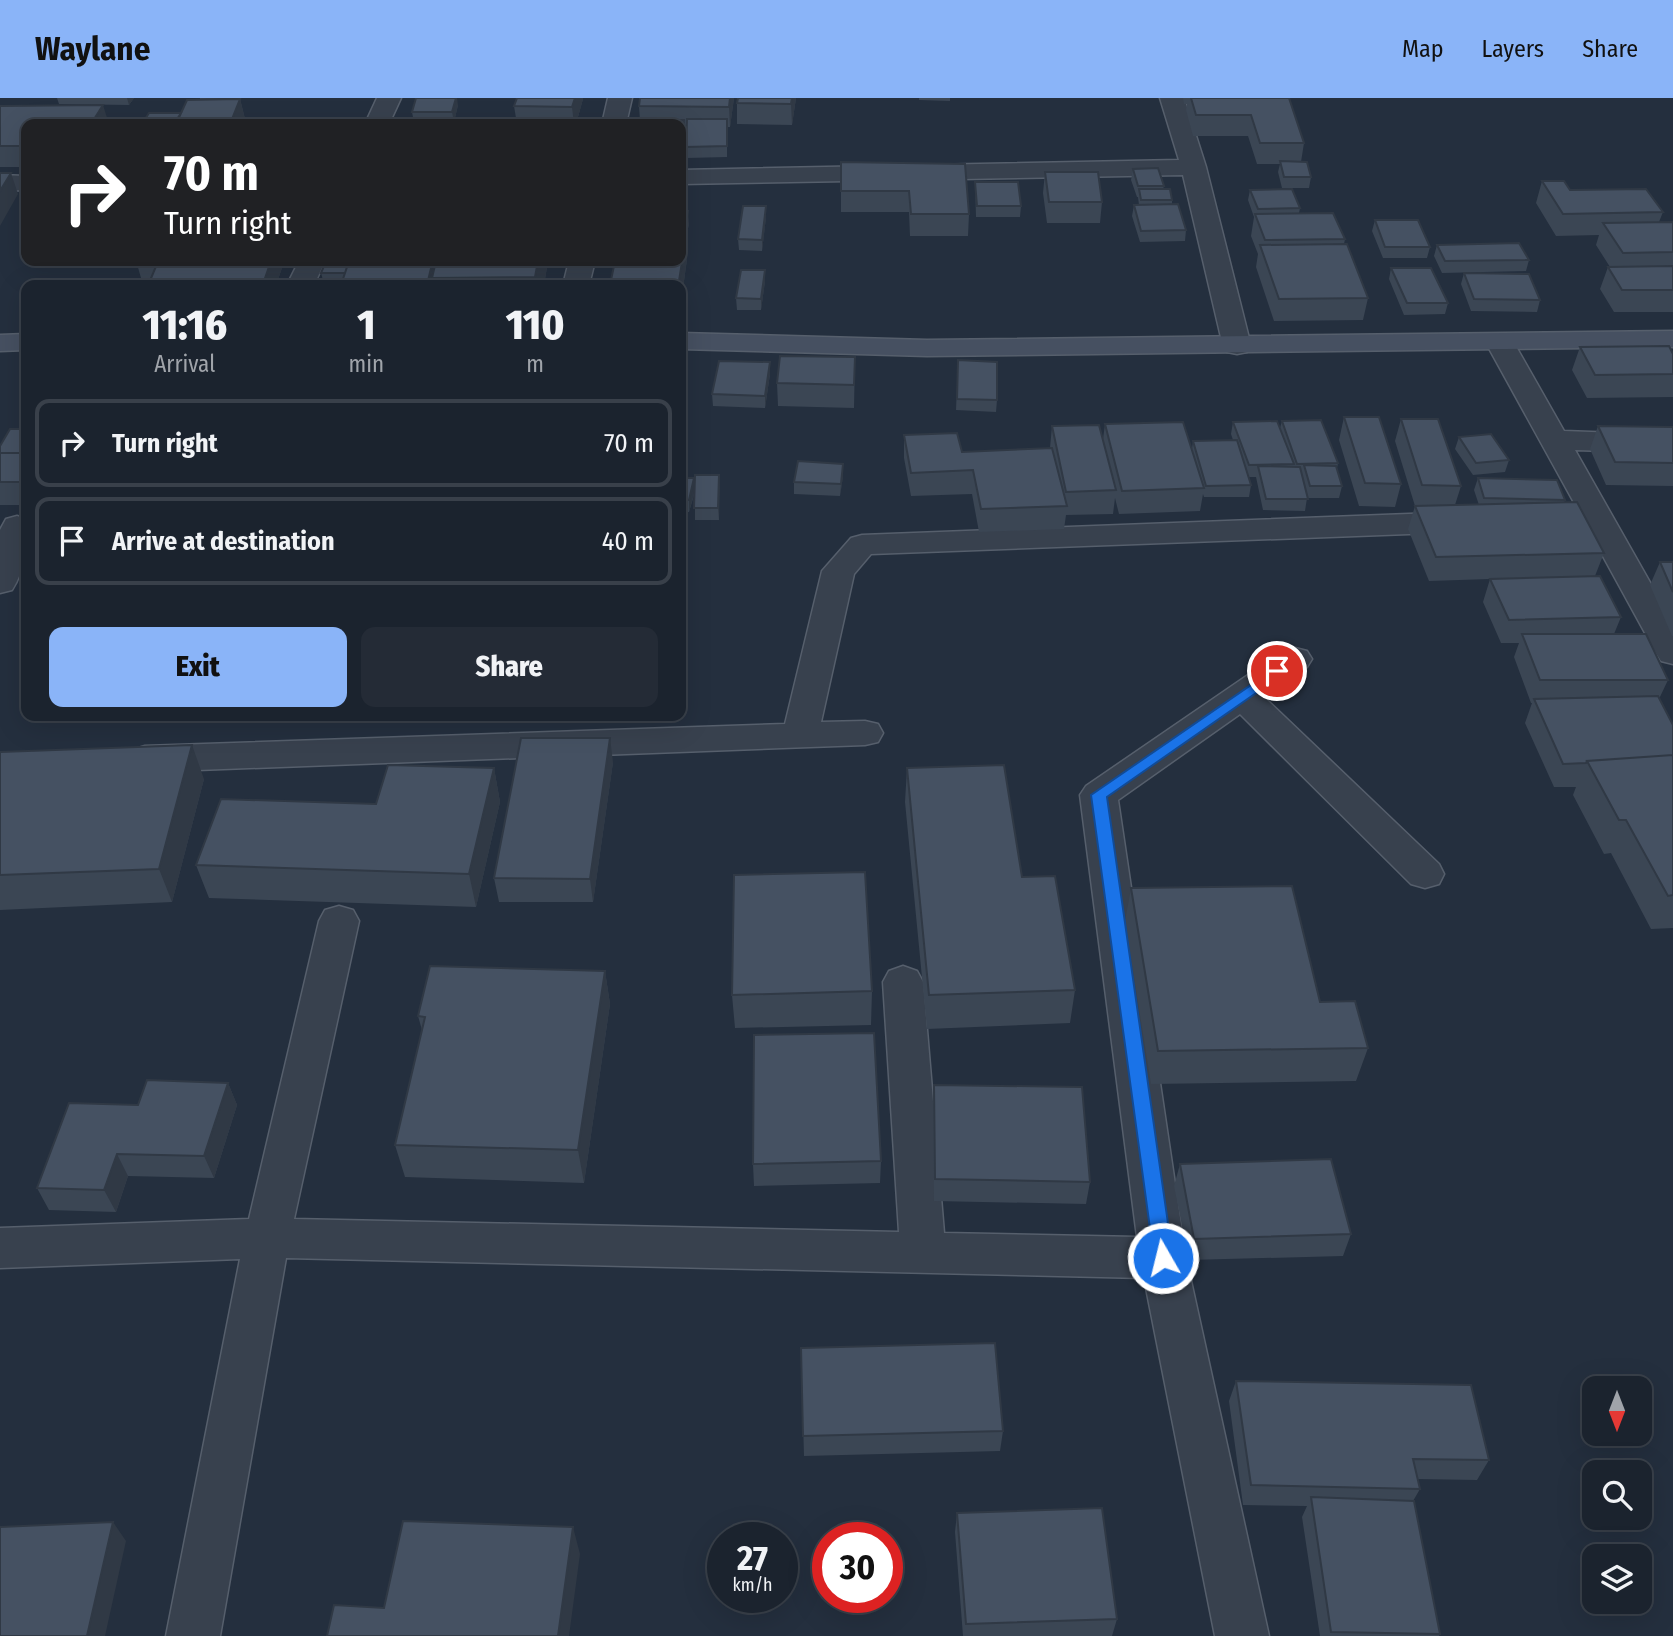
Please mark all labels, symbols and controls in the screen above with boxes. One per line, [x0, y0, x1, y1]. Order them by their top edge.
text: Waylane [35, 29, 150, 69]
text: Map [1402, 35, 1444, 63]
text: Layers [1482, 35, 1544, 63]
text: Share [1582, 35, 1638, 63]
text: 70 m [164, 144, 259, 203]
icon: right [49, 147, 140, 238]
text: Turn right [164, 204, 291, 242]
text: 11:16 [143, 300, 227, 350]
text: 1 [357, 300, 375, 350]
text: 110 [506, 300, 564, 350]
text: Arrival [154, 350, 215, 378]
text: min [349, 350, 384, 378]
text: m [526, 350, 544, 378]
icon: right [53, 424, 91, 462]
text: Turn right [112, 428, 218, 459]
text: 70 m [604, 428, 654, 459]
icon: arrive [53, 522, 91, 560]
text: Arrive at destination [112, 526, 335, 557]
text: 40 m [602, 526, 654, 557]
button: Exit [49, 627, 347, 707]
button: Share [361, 627, 658, 707]
pin [1247, 641, 1307, 701]
icon: arrive [1258, 652, 1296, 690]
position arrow [1126, 1221, 1200, 1295]
north arrow [1582, 1376, 1652, 1446]
map controls [1582, 1376, 1652, 1614]
button: search [1582, 1460, 1652, 1530]
speed limit sign: 30 [812, 1522, 903, 1613]
text: 27 [737, 1537, 768, 1579]
button: layers [1582, 1544, 1652, 1614]
text: km/h [732, 1574, 773, 1596]

